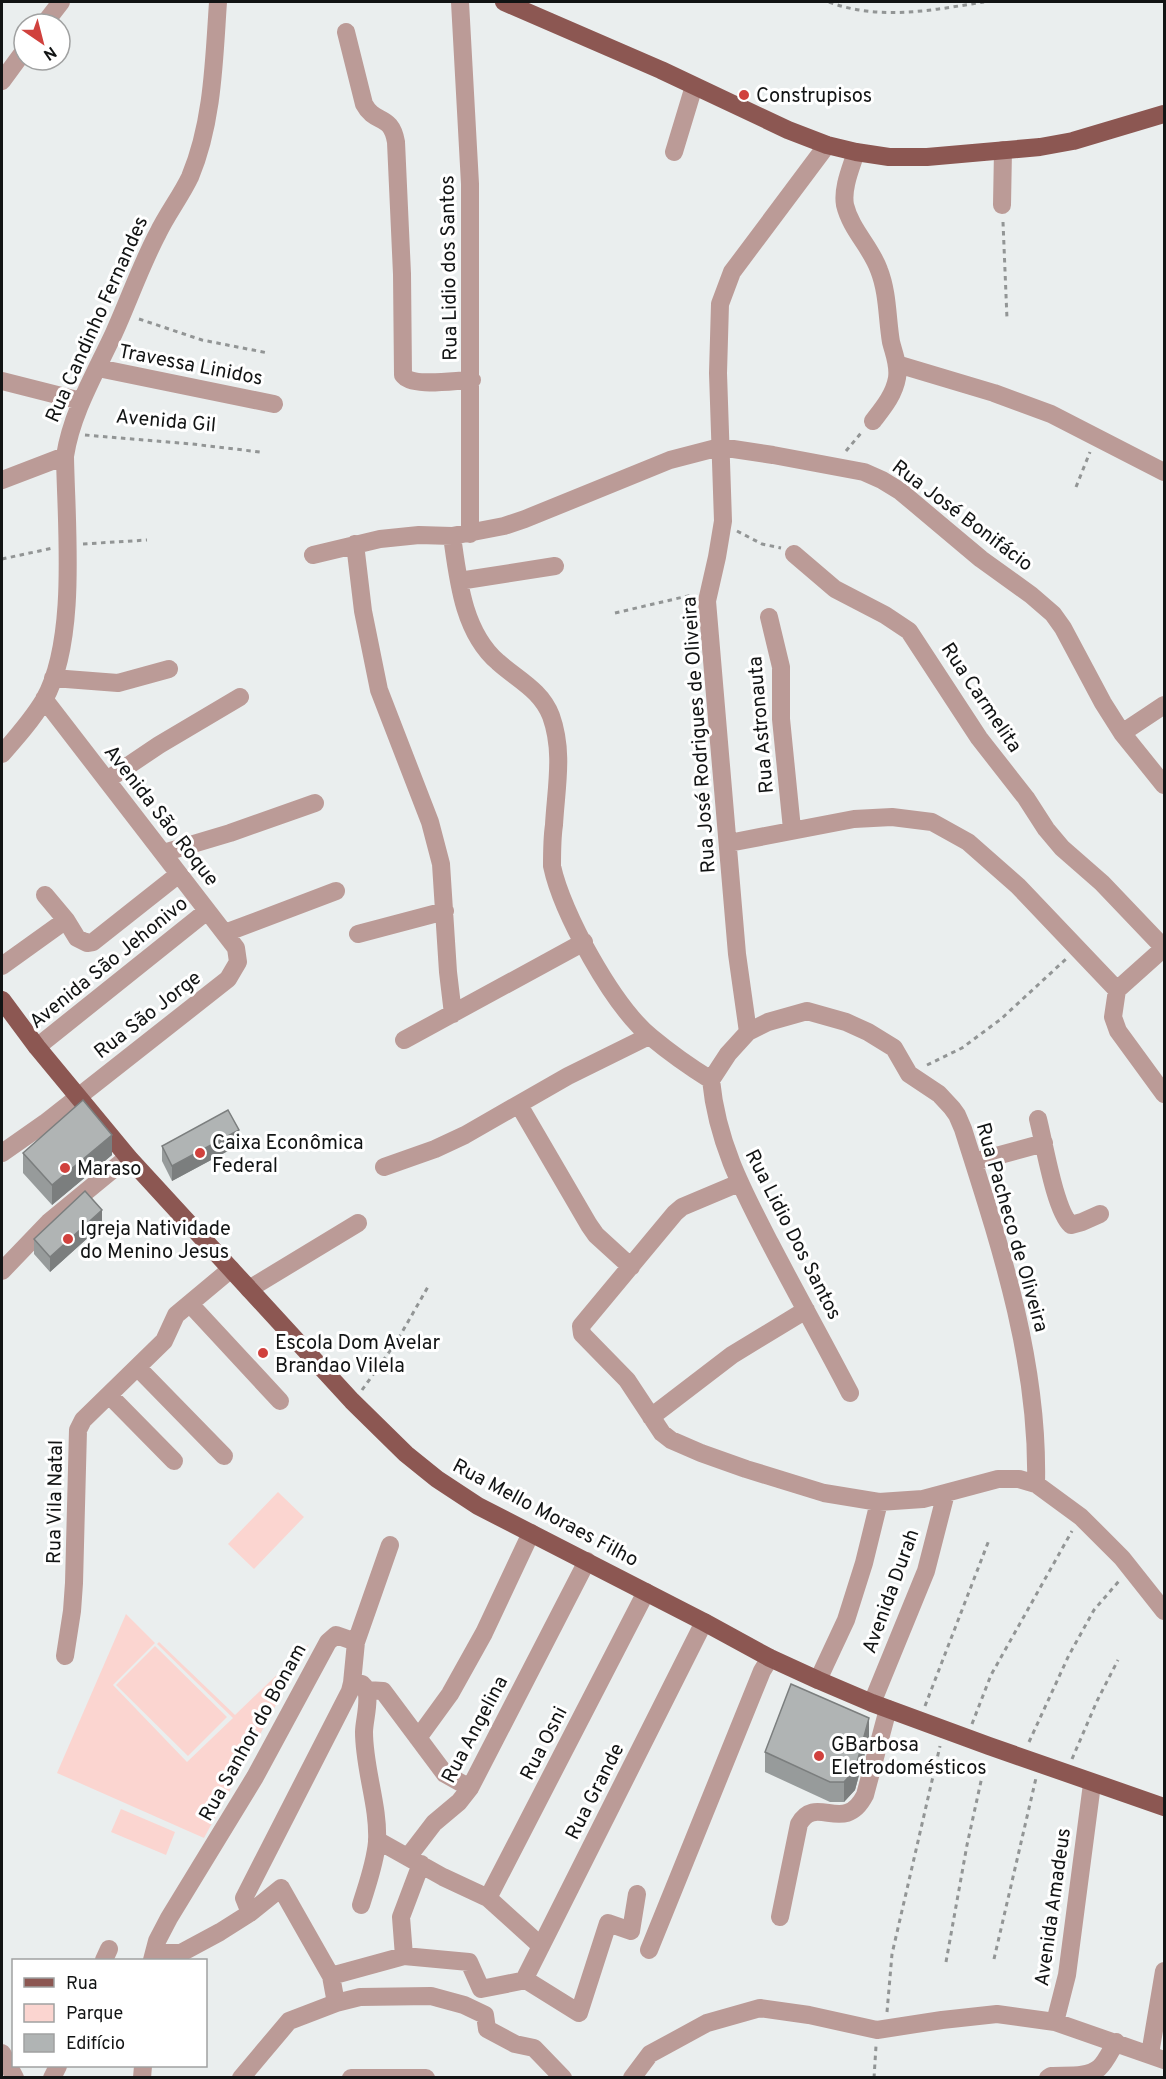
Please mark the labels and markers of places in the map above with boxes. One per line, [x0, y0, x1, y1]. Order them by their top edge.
place label: Construpisos [756, 84, 872, 110]
marker: Construpisos [737, 88, 751, 102]
place label: Caixa Econômica Federal [212, 1131, 363, 1180]
marker: Caixa Econômica Federal [193, 1146, 207, 1160]
place label: Maraso [77, 1157, 142, 1183]
marker: Maraso [58, 1161, 72, 1175]
place label: Igreja Natividade do Menino Jesus [80, 1217, 231, 1266]
marker: Igreja Natividade do Menino Jesus [61, 1232, 75, 1246]
place label: Escola Dom Avelar Brandao Vilela [275, 1331, 440, 1380]
marker: Escola Dom Avelar Brandao Vilela [256, 1346, 270, 1360]
place label: GBarbosa Eletrodomésticos [831, 1733, 987, 1782]
marker: GBarbosa Eletrodomésticos [812, 1749, 826, 1763]

